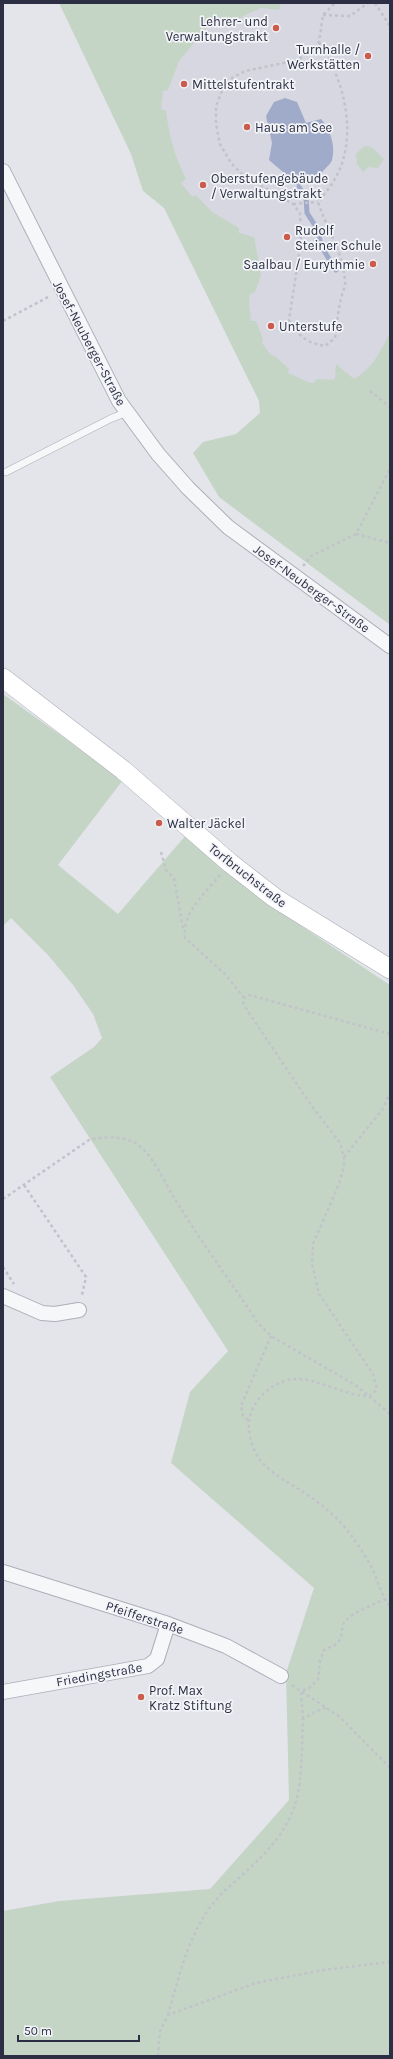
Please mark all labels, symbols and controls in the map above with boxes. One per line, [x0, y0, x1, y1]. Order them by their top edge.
place label: Lehrer- und Verwaltungstrakt [166, 14, 268, 44]
marker: Lehrer- und Verwaltungstrakt [271, 23, 281, 33]
place label: Turnhalle / Werkstätten [287, 42, 360, 72]
marker: Turnhalle / Werkstätten [363, 51, 373, 61]
place label: Mittelstufentrakt [192, 77, 295, 92]
marker: Mittelstufentrakt [179, 79, 189, 89]
place label: Haus am See [255, 120, 333, 135]
marker: Haus am See [242, 122, 252, 132]
place label: Oberstufengebäude / Verwaltungstrakt [211, 171, 328, 201]
marker: Oberstufengebäude / Verwaltungstrakt [198, 180, 208, 190]
place label: Rudolf Steiner Schule [295, 223, 382, 253]
marker: Rudolf Steiner Schule [282, 232, 292, 242]
place label: Saalbau / Eurythmie [243, 257, 365, 272]
marker: Saalbau / Eurythmie [368, 259, 378, 269]
street label: Josef-Neuberger-Straße [50, 278, 129, 409]
place label: Unterstufe [279, 319, 343, 334]
marker: Unterstufe [266, 321, 276, 331]
street label: Josef-Neuberger-Straße [251, 541, 373, 636]
place label: Walter Jäckel [167, 816, 245, 831]
marker: Walter Jäckel [154, 818, 164, 828]
street label: Torfbruchstraße [206, 840, 290, 911]
street label: Pfeifferstraße [104, 1598, 186, 1637]
street label: Friedingstraße [55, 1659, 144, 1689]
place label: Prof. Max Kratz Stiftung [149, 1683, 233, 1713]
marker: Prof. Max Kratz Stiftung [136, 1692, 146, 1702]
scale bar [18, 2017, 139, 2043]
text: 50 m [24, 2024, 52, 2038]

